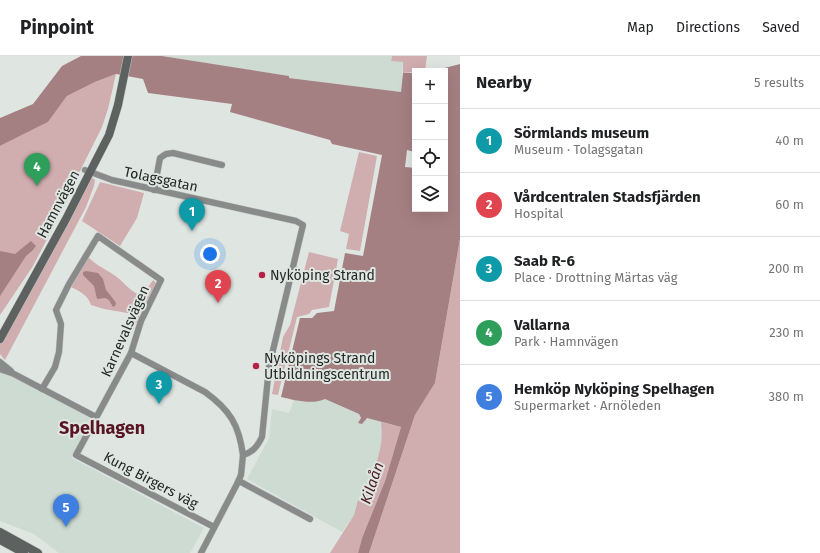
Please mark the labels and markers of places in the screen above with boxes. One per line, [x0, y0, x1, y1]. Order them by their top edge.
pin: 4 [24, 153, 50, 186]
pin: 1 [179, 198, 205, 231]
place label: Nyköping Strand [270, 267, 375, 284]
pin: 2 [205, 270, 231, 303]
marker: Nyköping Strand [257, 270, 267, 280]
place label: Nyköpings Strand Utbildningscentrum [264, 350, 390, 383]
marker: Nyköpings Strand Utbildningscentrum [251, 361, 261, 371]
pin: 3 [146, 371, 172, 404]
pin: 5 [53, 494, 79, 527]

